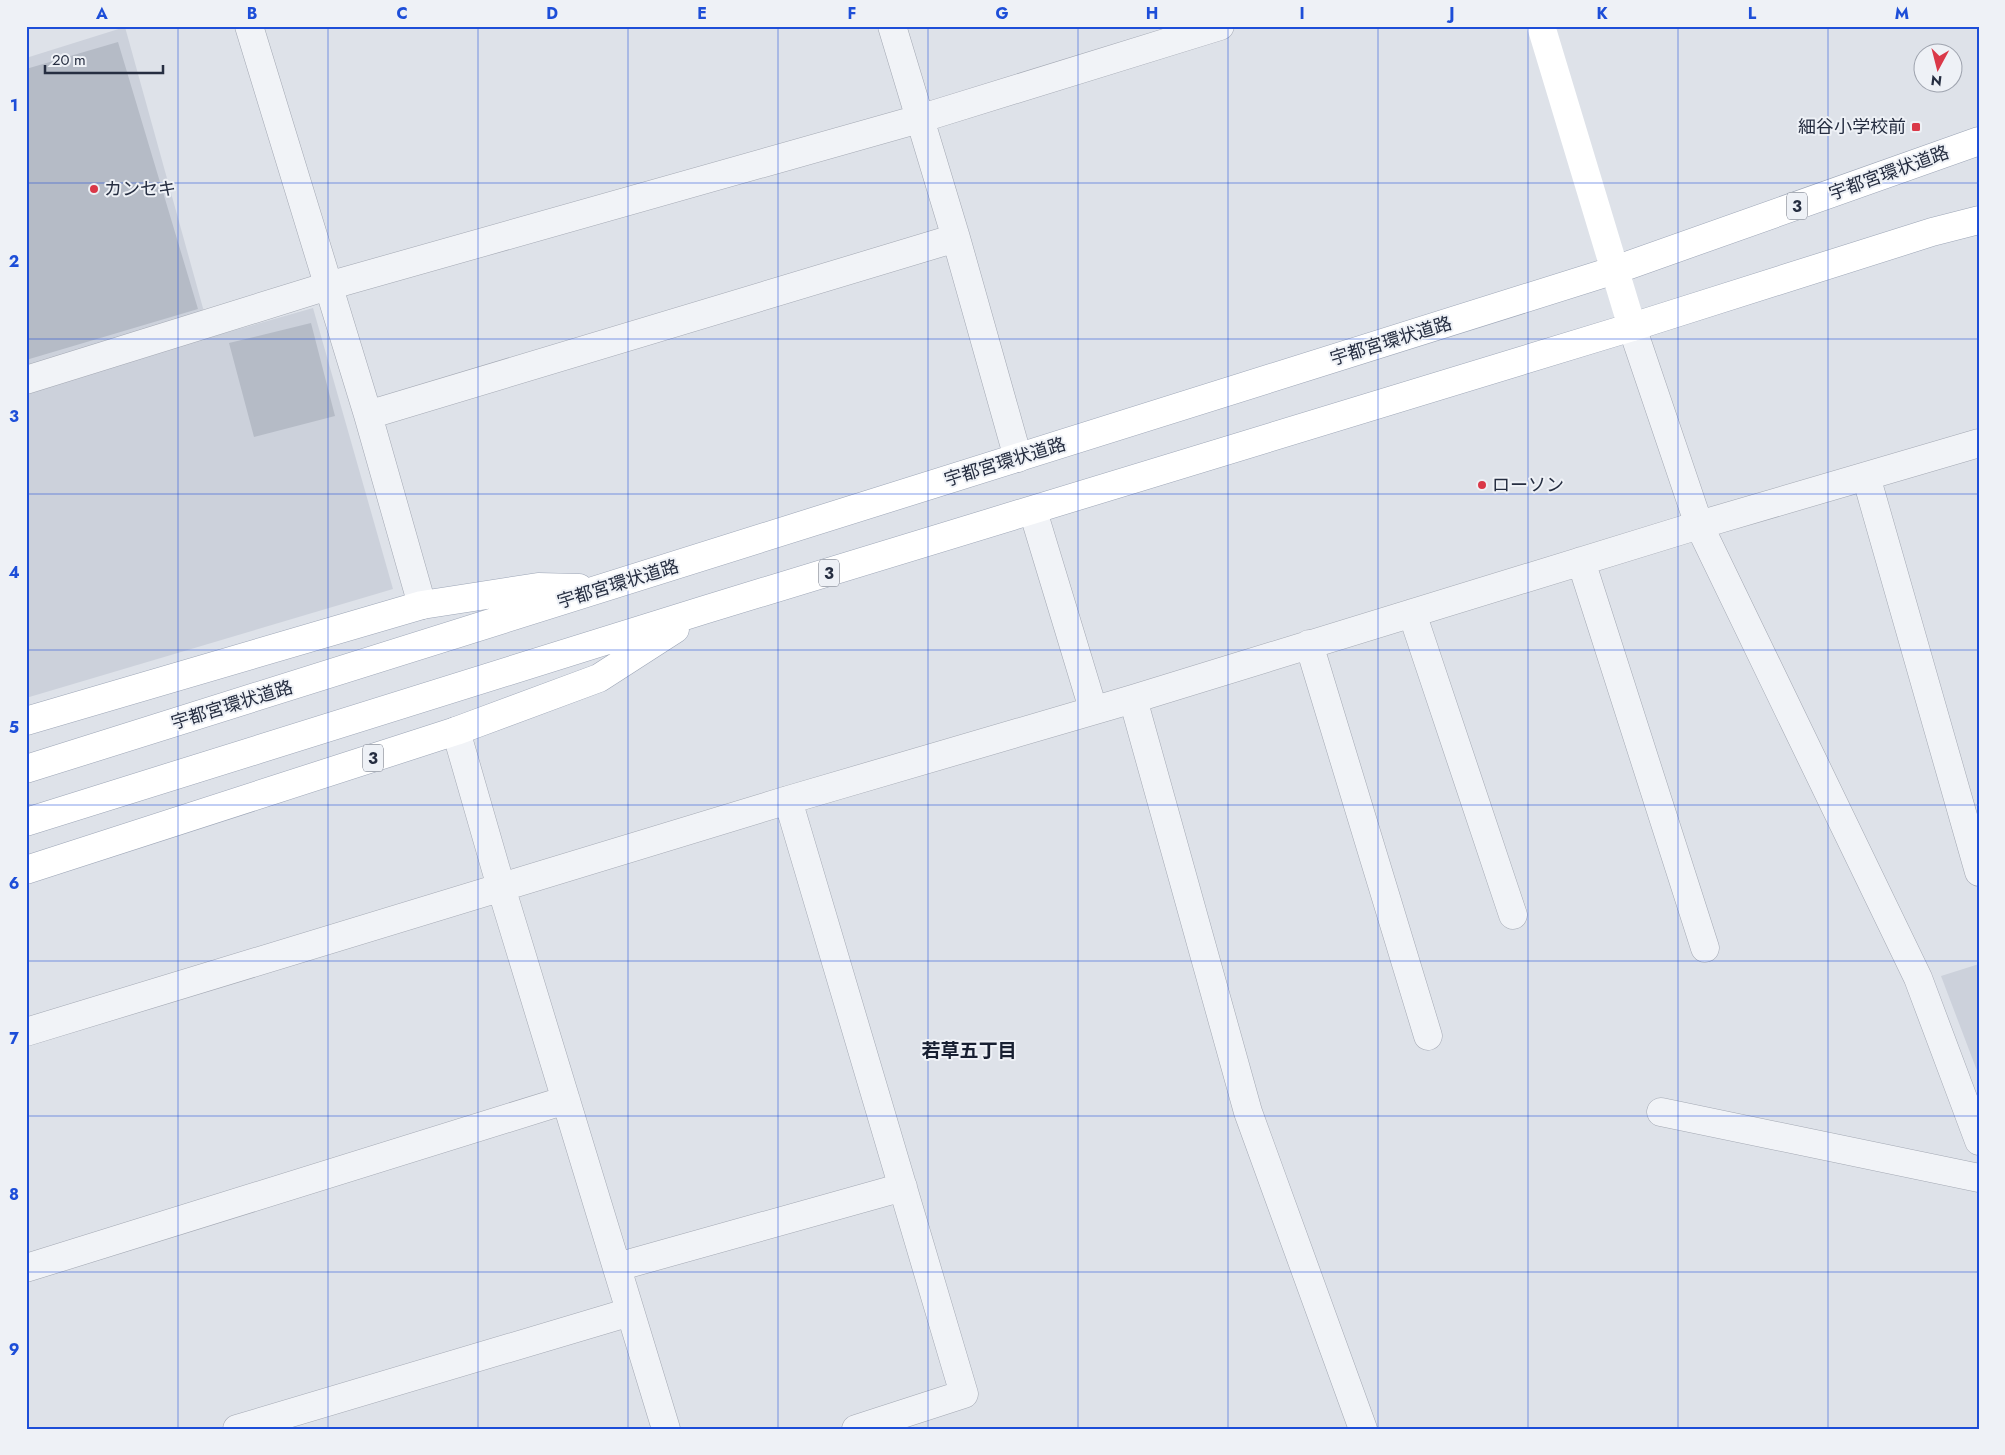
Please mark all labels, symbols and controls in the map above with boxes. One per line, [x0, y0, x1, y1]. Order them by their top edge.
text: A [95, 2, 108, 25]
text: B [247, 2, 257, 25]
text: C [396, 2, 408, 25]
text: D [546, 2, 558, 25]
text: E [697, 2, 707, 25]
text: F [848, 2, 856, 25]
text: G [995, 2, 1009, 25]
text: H [1146, 2, 1158, 25]
text: I [1299, 2, 1305, 25]
text: J [1446, 2, 1455, 25]
text: K [1596, 2, 1608, 25]
text: L [1748, 2, 1757, 25]
text: M [1895, 2, 1909, 25]
scale bar [45, 42, 162, 74]
north arrow [1912, 42, 1962, 92]
text: 20 m [52, 49, 86, 71]
text: N [1930, 70, 1943, 92]
text: 1 [10, 94, 18, 117]
place label: 細谷小学校前 [1798, 114, 1906, 140]
marker: 細谷小学校前 [1910, 121, 1922, 133]
street label: 宇都宮環状道路 [1825, 139, 1953, 207]
place label: カンセキ [104, 176, 176, 202]
marker: カンセキ [88, 183, 100, 195]
road number: 3 [1787, 192, 1807, 220]
text: 2 [9, 250, 19, 273]
street label: 宇都宮環状道路 [1327, 310, 1455, 372]
text: 3 [9, 405, 19, 428]
street label: 宇都宮環状道路 [941, 431, 1069, 493]
place label: ローソン [1492, 472, 1564, 498]
marker: ローソン [1476, 479, 1488, 491]
street label: 宇都宮環状道路 [554, 553, 682, 615]
road number: 3 [819, 560, 839, 586]
text: 4 [8, 561, 20, 584]
street label: 宇都宮環状道路 [168, 674, 296, 736]
text: 5 [9, 716, 19, 739]
road number: 3 [363, 744, 383, 771]
text: 6 [9, 872, 19, 895]
text: 7 [9, 1027, 19, 1050]
district label: 若草五丁目 [921, 1037, 1017, 1064]
text: 8 [9, 1183, 19, 1206]
text: 9 [9, 1338, 19, 1361]

